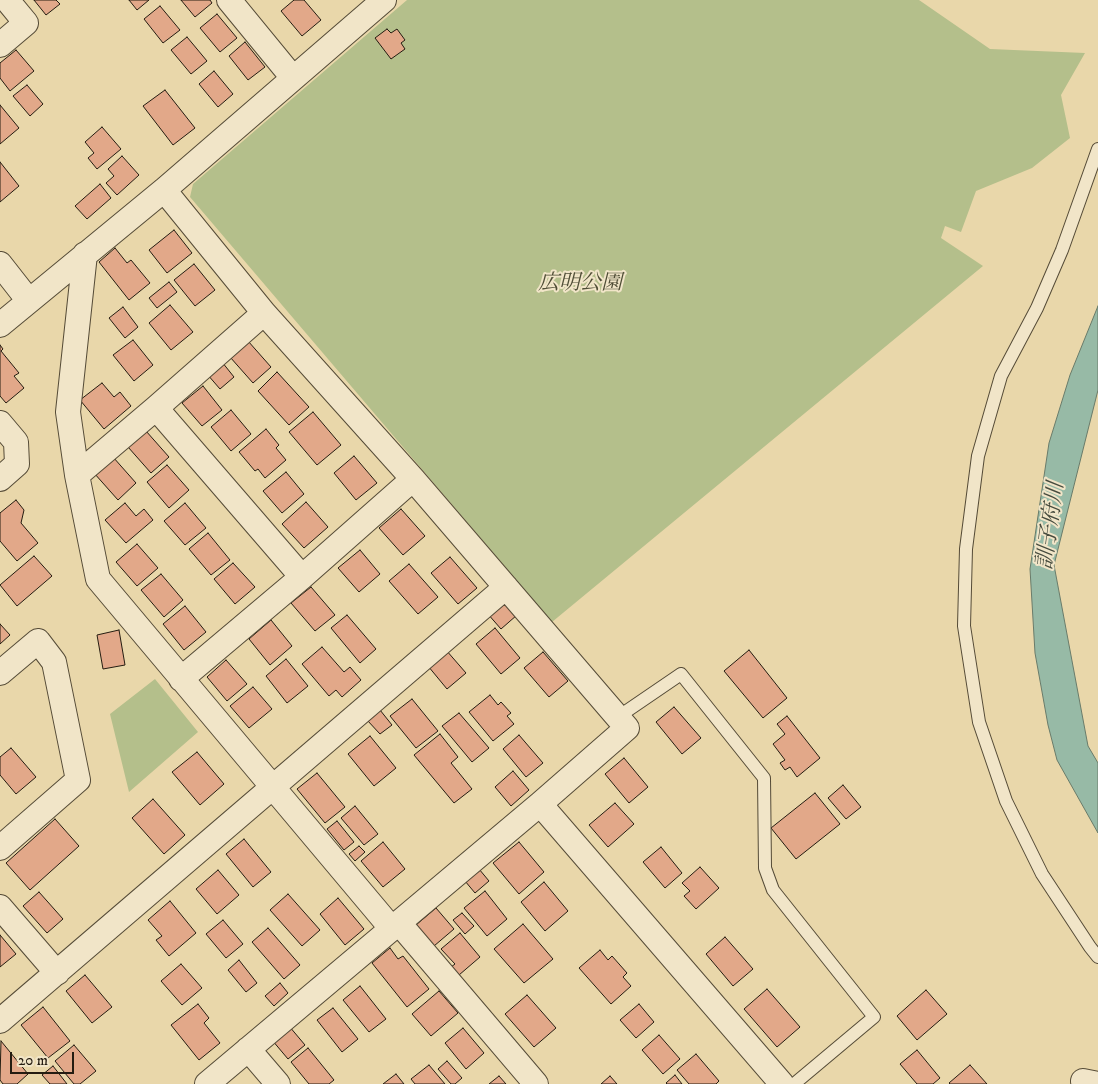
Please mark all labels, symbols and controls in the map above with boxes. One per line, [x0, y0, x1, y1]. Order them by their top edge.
park label: 広明公園 [538, 272, 622, 298]
water label: 訓子府川 [1033, 481, 1071, 571]
scale bar [12, 1042, 76, 1074]
text: 20 m [18, 1051, 48, 1070]

